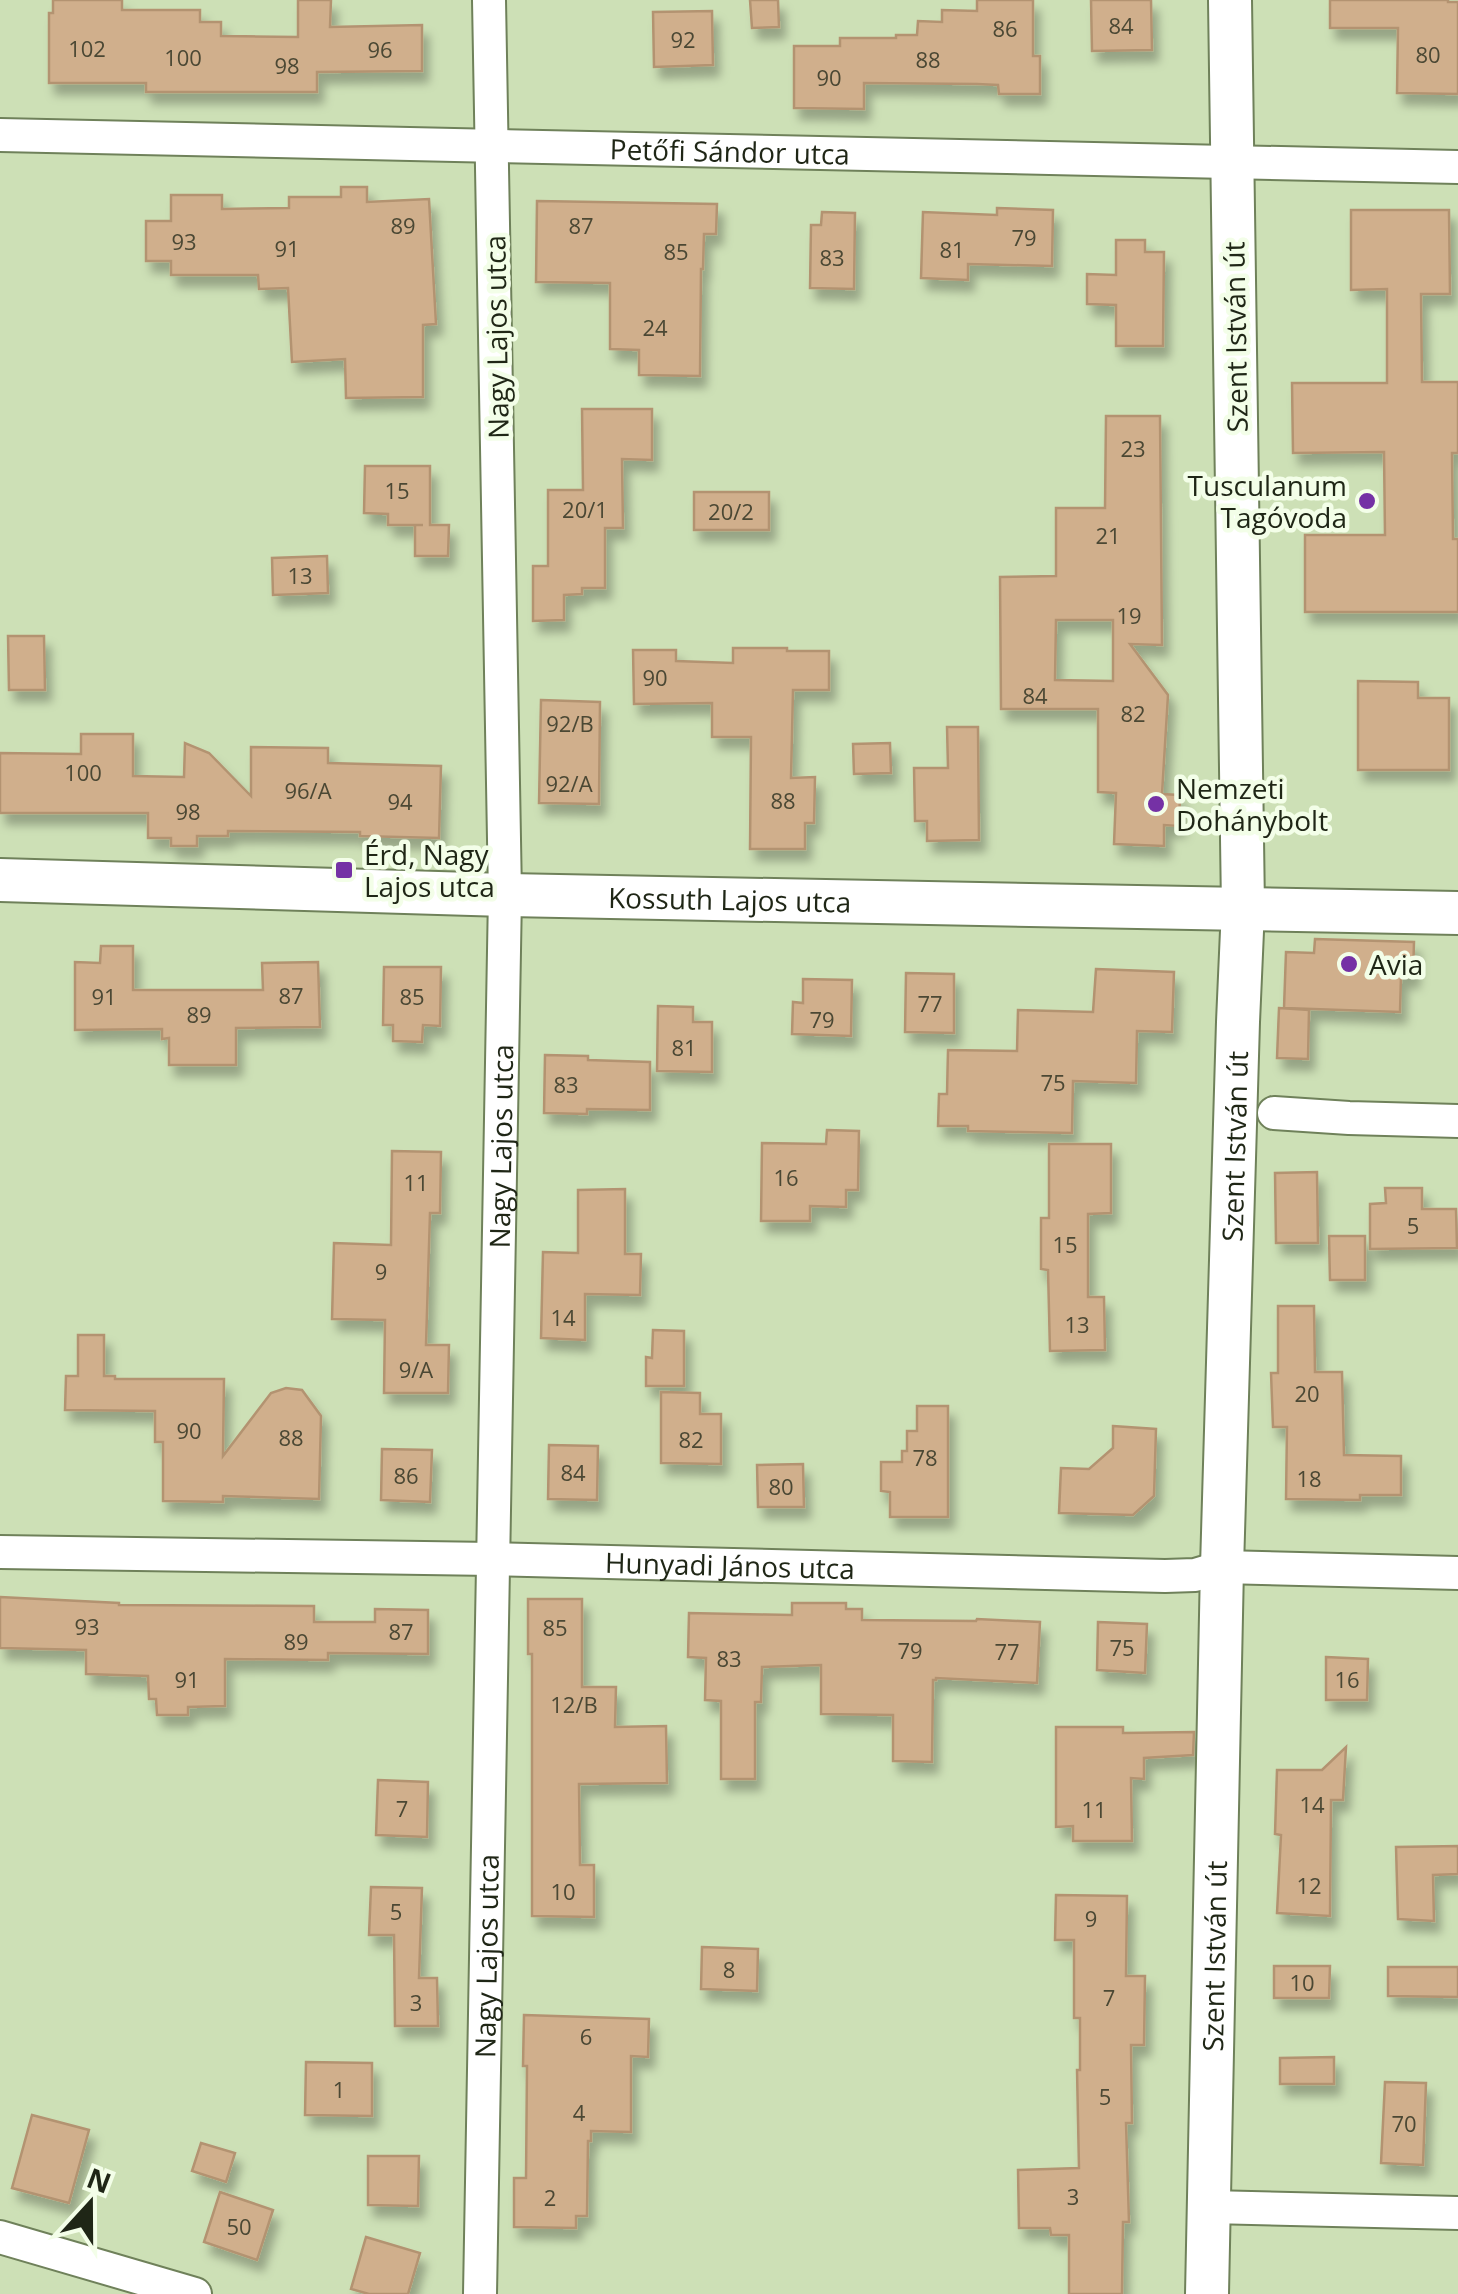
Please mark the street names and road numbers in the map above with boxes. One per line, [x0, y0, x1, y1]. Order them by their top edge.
street label: Petőfi Sándor utca [609, 129, 850, 173]
street label: Nagy Lajos utca [475, 235, 517, 439]
street label: Szent István út [1214, 241, 1256, 433]
street label: Kossuth Lajos utca [608, 878, 852, 921]
street label: Nagy Lajos utca [480, 1044, 521, 1249]
street label: Szent István út [1213, 1050, 1256, 1242]
street label: Hunyadi János utca [604, 1543, 855, 1587]
street label: Nagy Lajos utca [465, 1854, 507, 2058]
street label: Szent István út [1193, 1860, 1235, 2052]

